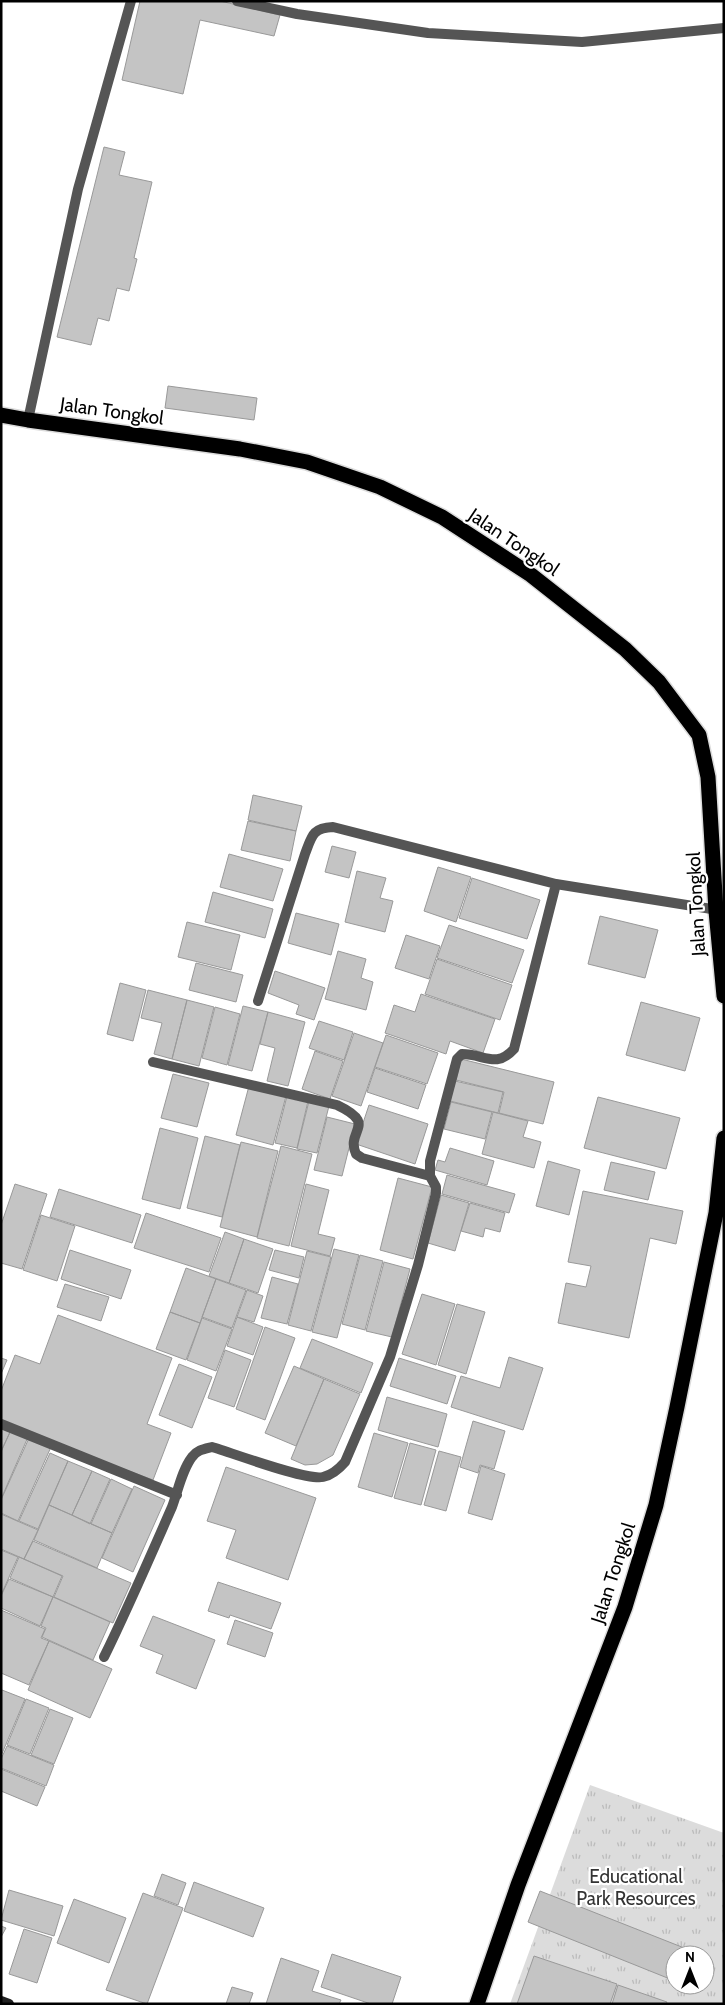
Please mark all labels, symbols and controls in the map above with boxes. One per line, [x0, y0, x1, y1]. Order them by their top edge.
street label: Jalan Tongkol [58, 392, 166, 430]
street label: Jalan Tongkol [463, 503, 564, 581]
street label: Jalan Tongkol [682, 851, 710, 958]
street label: Jalan Tongkol [586, 1519, 640, 1627]
park label: Educational Park Resources [576, 1865, 696, 1910]
north arrow [665, 1945, 715, 1995]
text: N [685, 1948, 695, 1966]

